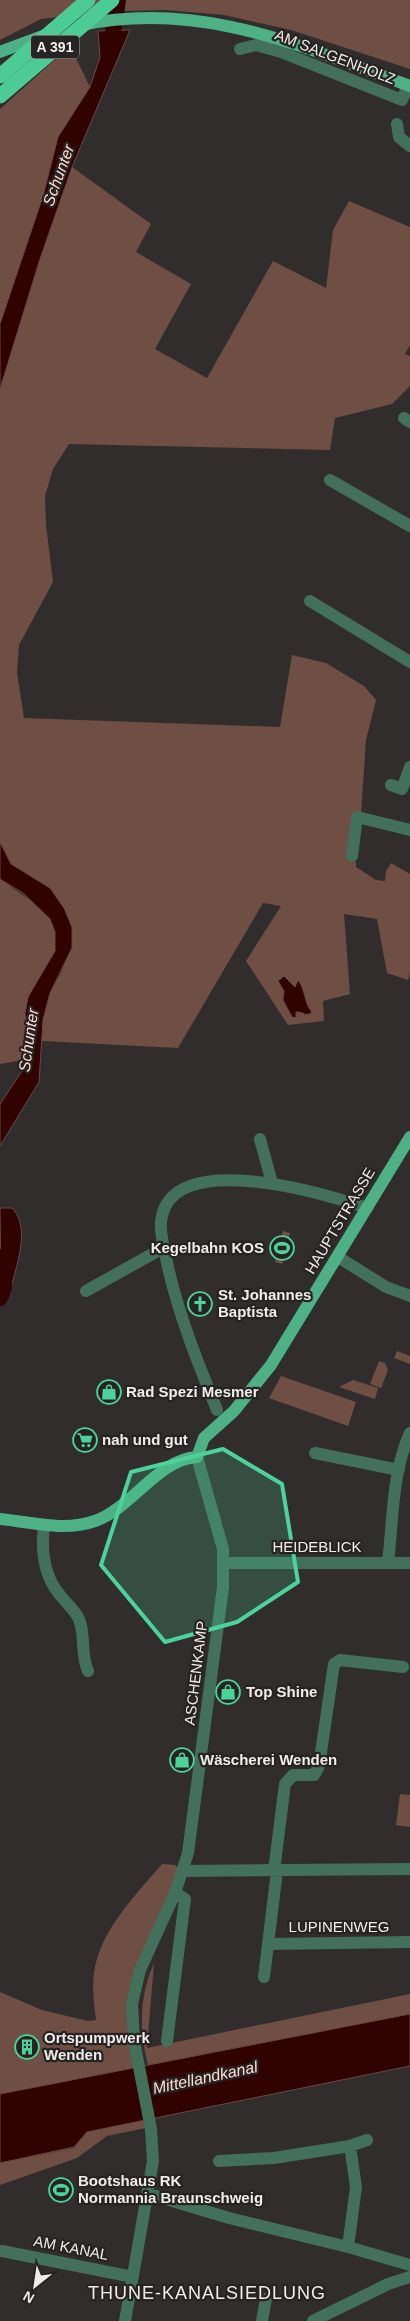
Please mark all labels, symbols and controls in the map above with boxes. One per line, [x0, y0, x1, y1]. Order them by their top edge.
street label: AM SALGENHOLZ [273, 26, 398, 87]
road number: A 391 [31, 36, 79, 58]
water label: Schunter [40, 142, 78, 208]
water label: Schunter [16, 1007, 41, 1073]
street label: HAUPTSTRASSE [301, 1165, 378, 1277]
sports icon: Kegelbahn KOS [269, 1235, 295, 1261]
place label: Kegelbahn KOS [151, 1239, 264, 1256]
place label: St. Johannes Baptista [218, 1286, 311, 1320]
church icon: St. Johannes Baptista [187, 1291, 213, 1317]
shop icon: Rad Spezi Mesmer [96, 1379, 122, 1405]
place label: Rad Spezi Mesmer [126, 1383, 259, 1400]
supermarket icon: nah und gut [72, 1427, 98, 1453]
place label: nah und gut [102, 1431, 188, 1448]
street label: HEIDEBLICK [272, 1538, 362, 1555]
street label: ASCHENKAMP [181, 1620, 210, 1726]
shop icon: Top Shine [215, 1679, 241, 1705]
place label: Top Shine [246, 1683, 317, 1700]
shop icon: Wäscherei Wenden [169, 1747, 195, 1773]
place label: Wäscherei Wenden [200, 1751, 337, 1768]
street label: LUPINENWEG [289, 1918, 389, 1935]
place label: Ortspumpwerk Wenden [44, 2029, 151, 2063]
building icon: Ortspumpwerk Wenden [14, 2034, 40, 2060]
water label: Mittellandkanal [151, 2058, 260, 2097]
place label: Bootshaus RK Normannia Braunschweig [78, 2172, 263, 2206]
sports icon: Bootshaus RK Normannia Braunschweig [48, 2177, 74, 2203]
street label: AM KANAL [32, 2232, 110, 2263]
north arrow [10, 2261, 60, 2311]
district label: THUNE-KANALSIEDLUNG [88, 2283, 326, 2303]
text: N [20, 2288, 37, 2307]

